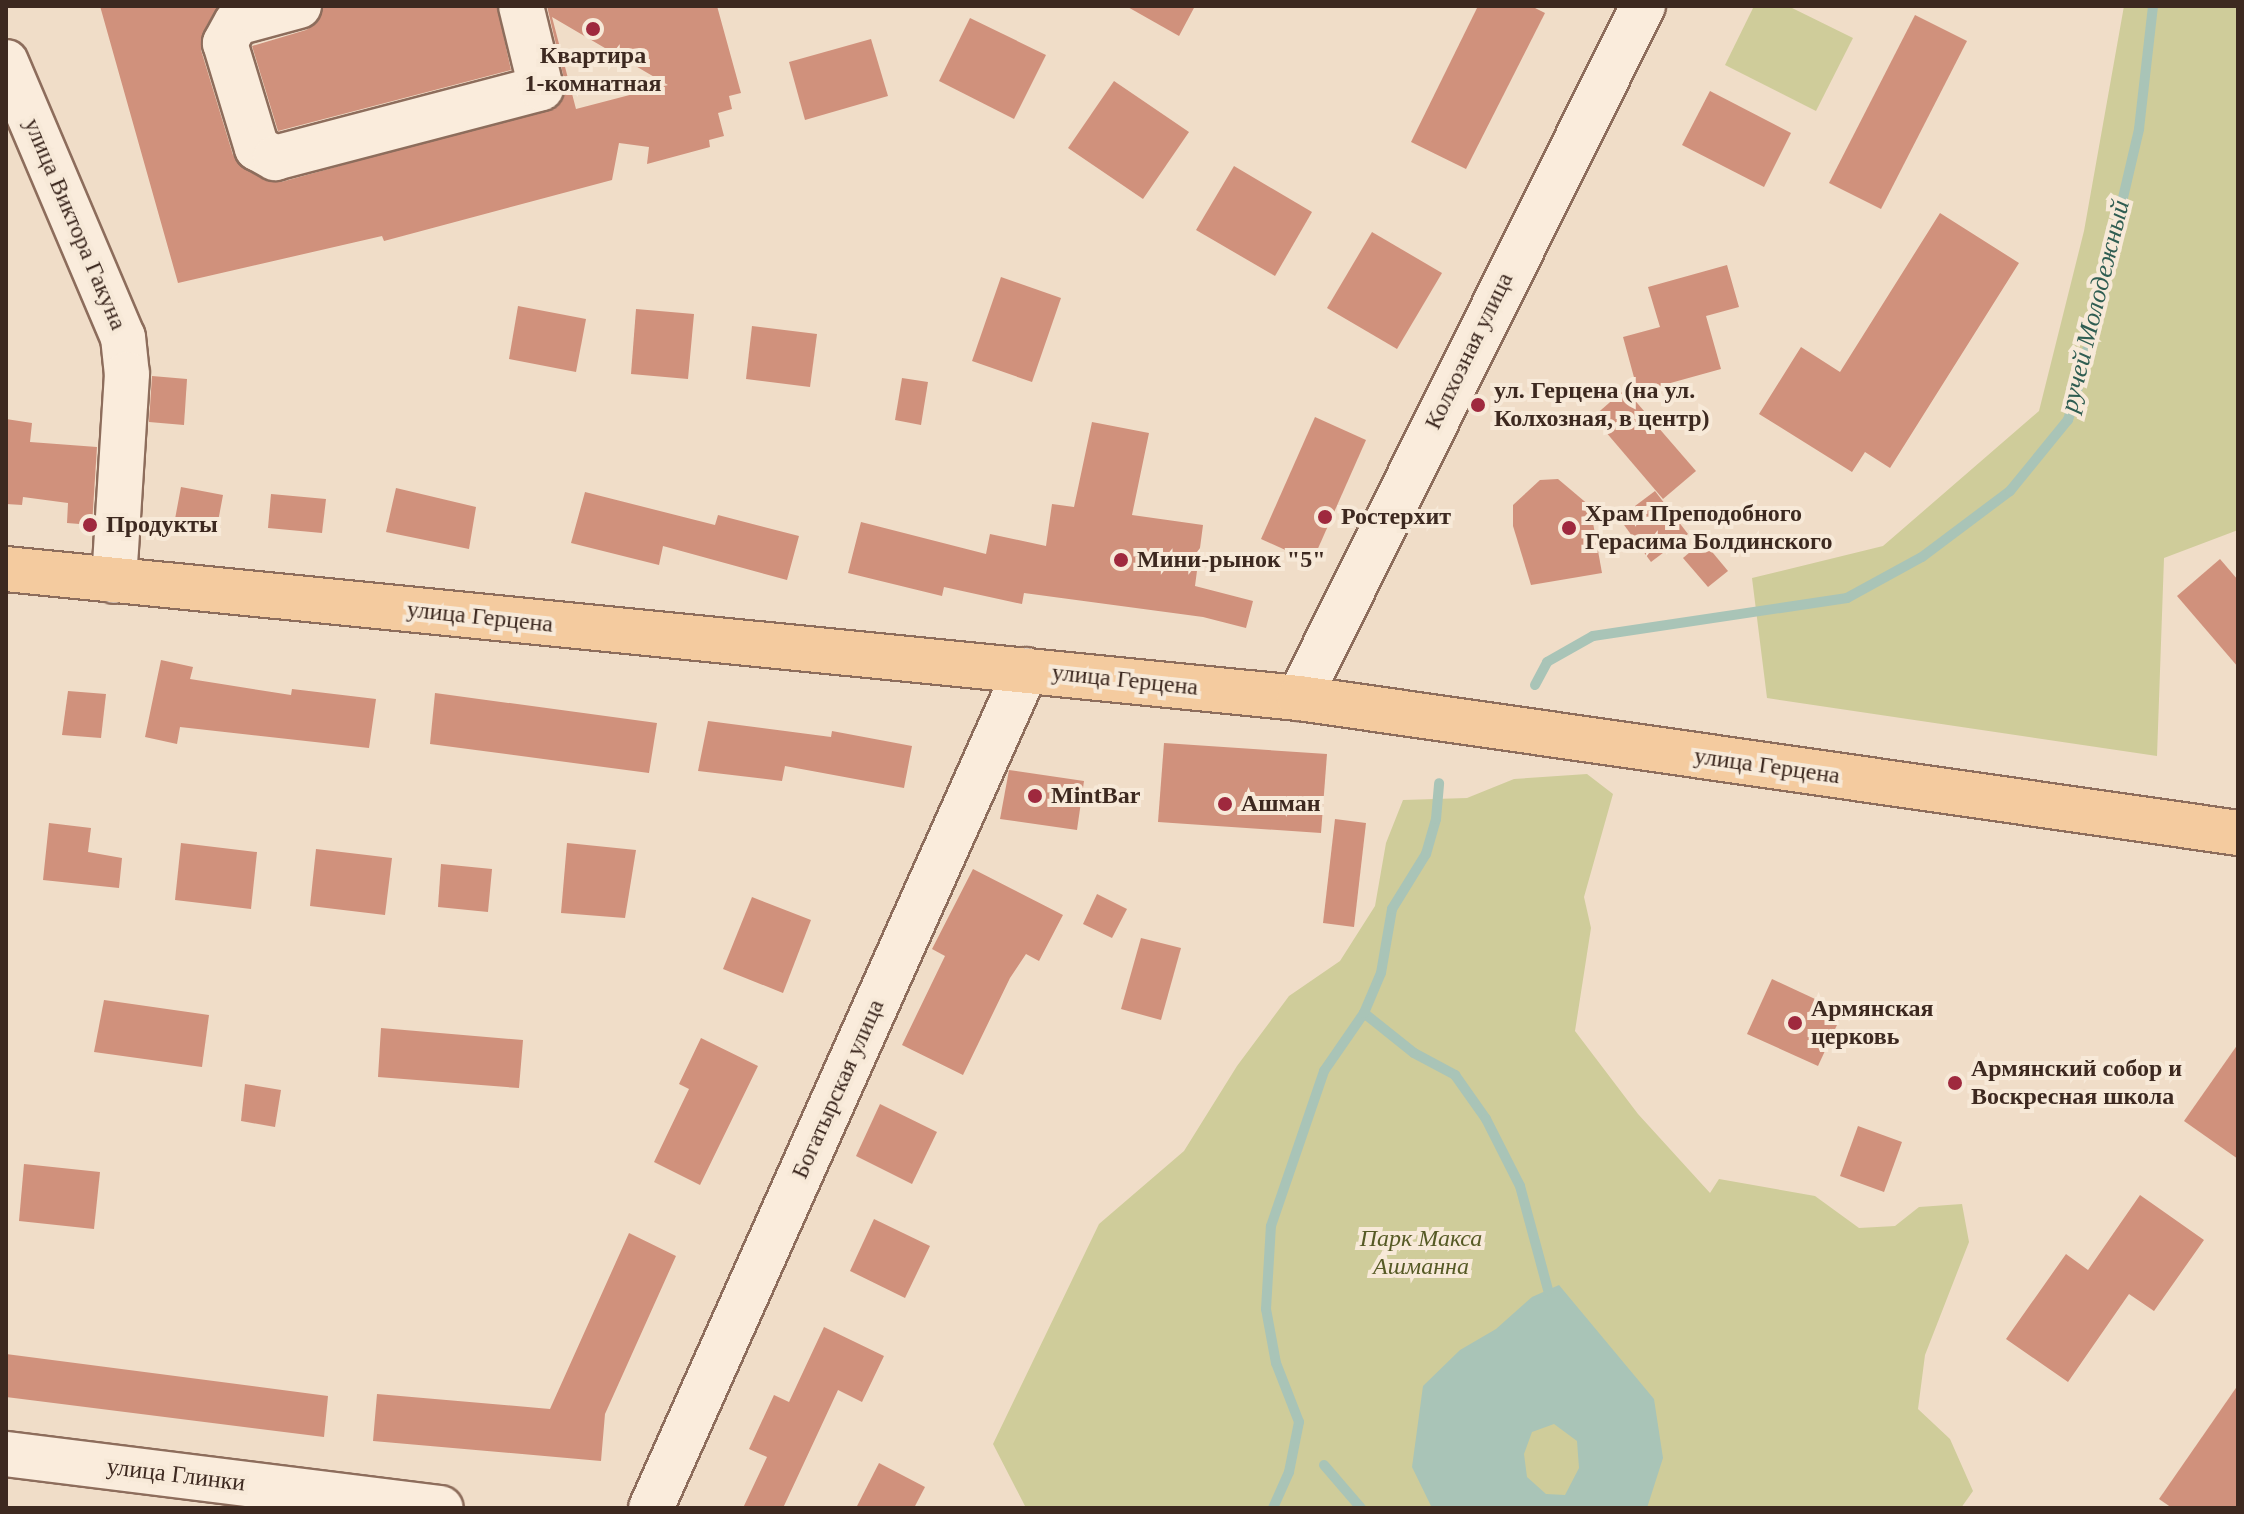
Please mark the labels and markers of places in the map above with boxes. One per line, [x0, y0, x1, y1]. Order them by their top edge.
marker: Квартира 1-комнатная [584, 20, 602, 38]
place label: Квартира 1-комнатная [524, 42, 662, 98]
place label: ул. Герцена (на ул. Колхозная, в центр) [1494, 377, 1710, 433]
marker: ул. Герцена (на ул. Колхозная, в центр) [1469, 396, 1487, 414]
place label: Храм Преподобного Герасима Болдинского [1585, 500, 1832, 556]
place label: Ростерхит [1341, 503, 1451, 531]
marker: Ростерхит [1316, 508, 1334, 526]
place label: Продукты [106, 511, 218, 539]
marker: Продукты [81, 516, 99, 534]
marker: Храм Преподобного Герасима Болдинского [1560, 519, 1578, 537]
place label: Мини-рынок "5" [1137, 546, 1326, 574]
marker: Мини-рынок "5" [1112, 551, 1130, 569]
place label: MintBar [1051, 782, 1140, 810]
marker: MintBar [1026, 787, 1044, 805]
place label: Ашман [1241, 790, 1321, 818]
marker: Ашман [1216, 795, 1234, 813]
place label: Армянская церковь [1811, 995, 1934, 1051]
marker: Армянская церковь [1786, 1014, 1804, 1032]
place label: Армянский собор и Воскресная школа [1971, 1055, 2182, 1111]
marker: Армянский собор и Воскресная школа [1946, 1074, 1964, 1092]

